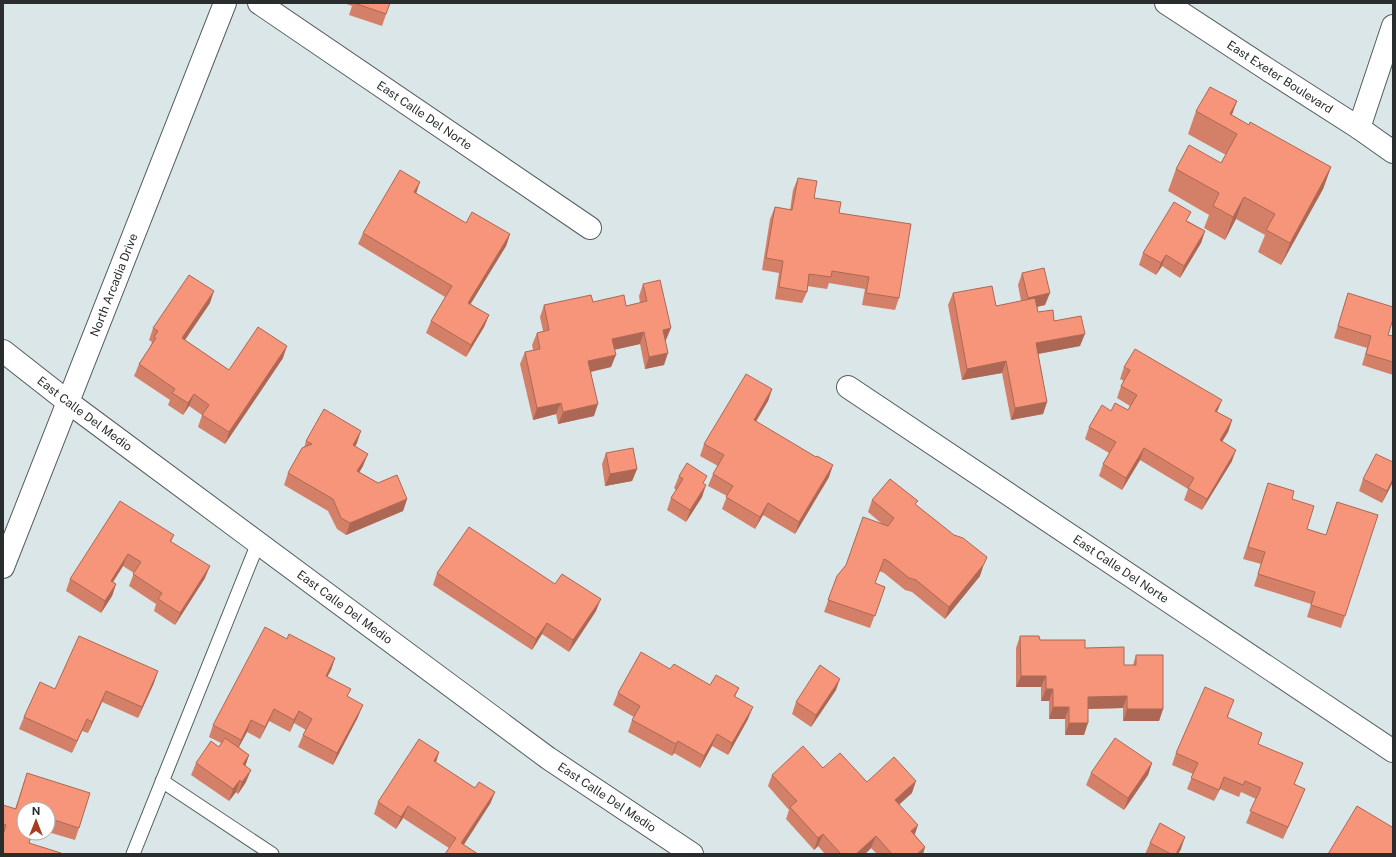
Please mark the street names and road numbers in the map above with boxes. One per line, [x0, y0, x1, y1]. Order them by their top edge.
street label: East Exeter Boulevard [1224, 38, 1336, 116]
street label: East Calle Del Norte [374, 78, 475, 153]
street label: North Arcadia Drive [87, 231, 141, 339]
street label: East Calle Del Medio [35, 374, 135, 454]
street label: East Calle Del Norte [1070, 532, 1171, 606]
street label: East Calle Del Medio [294, 567, 395, 647]
street label: East Calle Del Medio [555, 760, 659, 835]

